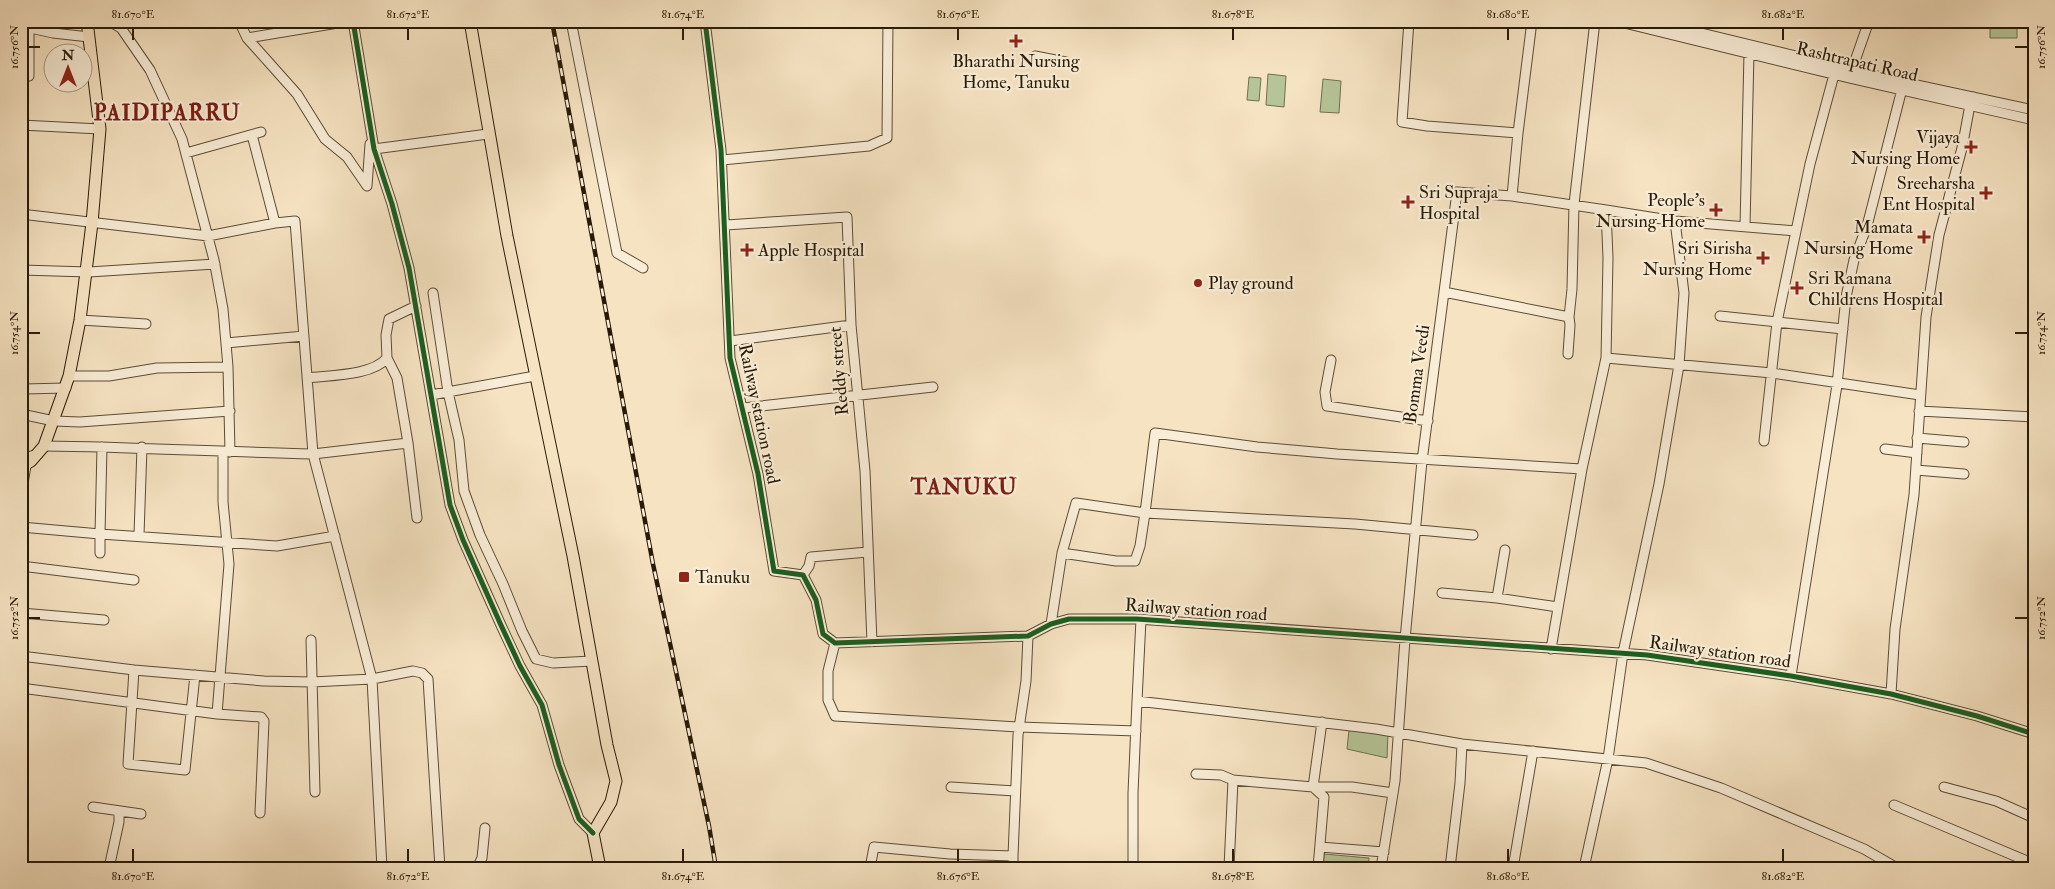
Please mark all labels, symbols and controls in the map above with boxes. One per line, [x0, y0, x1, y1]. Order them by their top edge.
text: 81.670°E [112, 7, 155, 22]
text: 81.672°E [387, 7, 430, 22]
text: 81.674°E [662, 7, 705, 22]
text: 81.676°E [937, 7, 980, 22]
text: 81.678°E [1212, 7, 1255, 22]
text: 81.680°E [1487, 7, 1530, 22]
text: 81.682°E [1762, 7, 1805, 22]
text: 16.756°N [7, 25, 22, 69]
text: 16.756°N [2034, 25, 2049, 69]
marker: Bharathi Nursing Home, Tanuku [1009, 34, 1023, 48]
street label: Rashtrapati Road [1794, 37, 1920, 87]
north arrow [42, 42, 92, 92]
text: N [61, 47, 75, 64]
place label: Bharathi Nursing Home, Tanuku [952, 50, 1081, 94]
district label: PAIDIPARRU [93, 99, 241, 127]
place label: Vijaya Nursing Home [1851, 126, 1961, 170]
marker: Vijaya Nursing Home [1964, 140, 1978, 154]
place label: Sreeharsha Ent Hospital [1882, 172, 1976, 216]
place label: Sri Supraja Hospital [1419, 181, 1499, 225]
marker: Sreeharsha Ent Hospital [1979, 186, 1993, 200]
place label: People's Nursing Home [1596, 189, 1705, 233]
marker: Sri Supraja Hospital [1401, 195, 1415, 209]
marker: People's Nursing Home [1709, 203, 1723, 217]
place label: Mamata Nursing Home [1804, 216, 1914, 260]
marker: Mamata Nursing Home [1917, 230, 1931, 244]
place label: Sri Sirisha Nursing Home [1643, 237, 1753, 281]
place label: Apple Hospital [757, 239, 865, 262]
marker: Apple Hospital [740, 243, 754, 257]
marker: Sri Sirisha Nursing Home [1756, 251, 1770, 265]
place label: Sri Ramana Childrens Hospital [1808, 267, 1944, 311]
place label: Play ground [1208, 272, 1294, 295]
marker: Play ground [1192, 277, 1204, 289]
marker: Sri Ramana Childrens Hospital [1790, 281, 1804, 295]
text: 16.754°N [7, 311, 22, 355]
text: 16.754°N [2034, 311, 2049, 355]
street label: Bomma Veedi [1399, 323, 1435, 425]
street label: Reddy street [824, 325, 854, 416]
street label: Railway station road [733, 342, 785, 486]
district label: TANUKU [909, 473, 1018, 501]
place label: Tanuku [695, 566, 750, 589]
marker: Tanuku [677, 570, 691, 584]
street label: Railway station road [1124, 594, 1268, 626]
text: 16.752°N [7, 596, 22, 640]
text: 16.752°N [2034, 596, 2049, 640]
street label: Railway station road [1648, 631, 1792, 673]
text: 81.670°E [112, 869, 155, 884]
text: 81.672°E [387, 869, 430, 884]
text: 81.674°E [662, 869, 705, 884]
text: 81.676°E [937, 869, 980, 884]
text: 81.678°E [1212, 869, 1255, 884]
text: 81.680°E [1487, 869, 1530, 884]
text: 81.682°E [1762, 869, 1805, 884]

